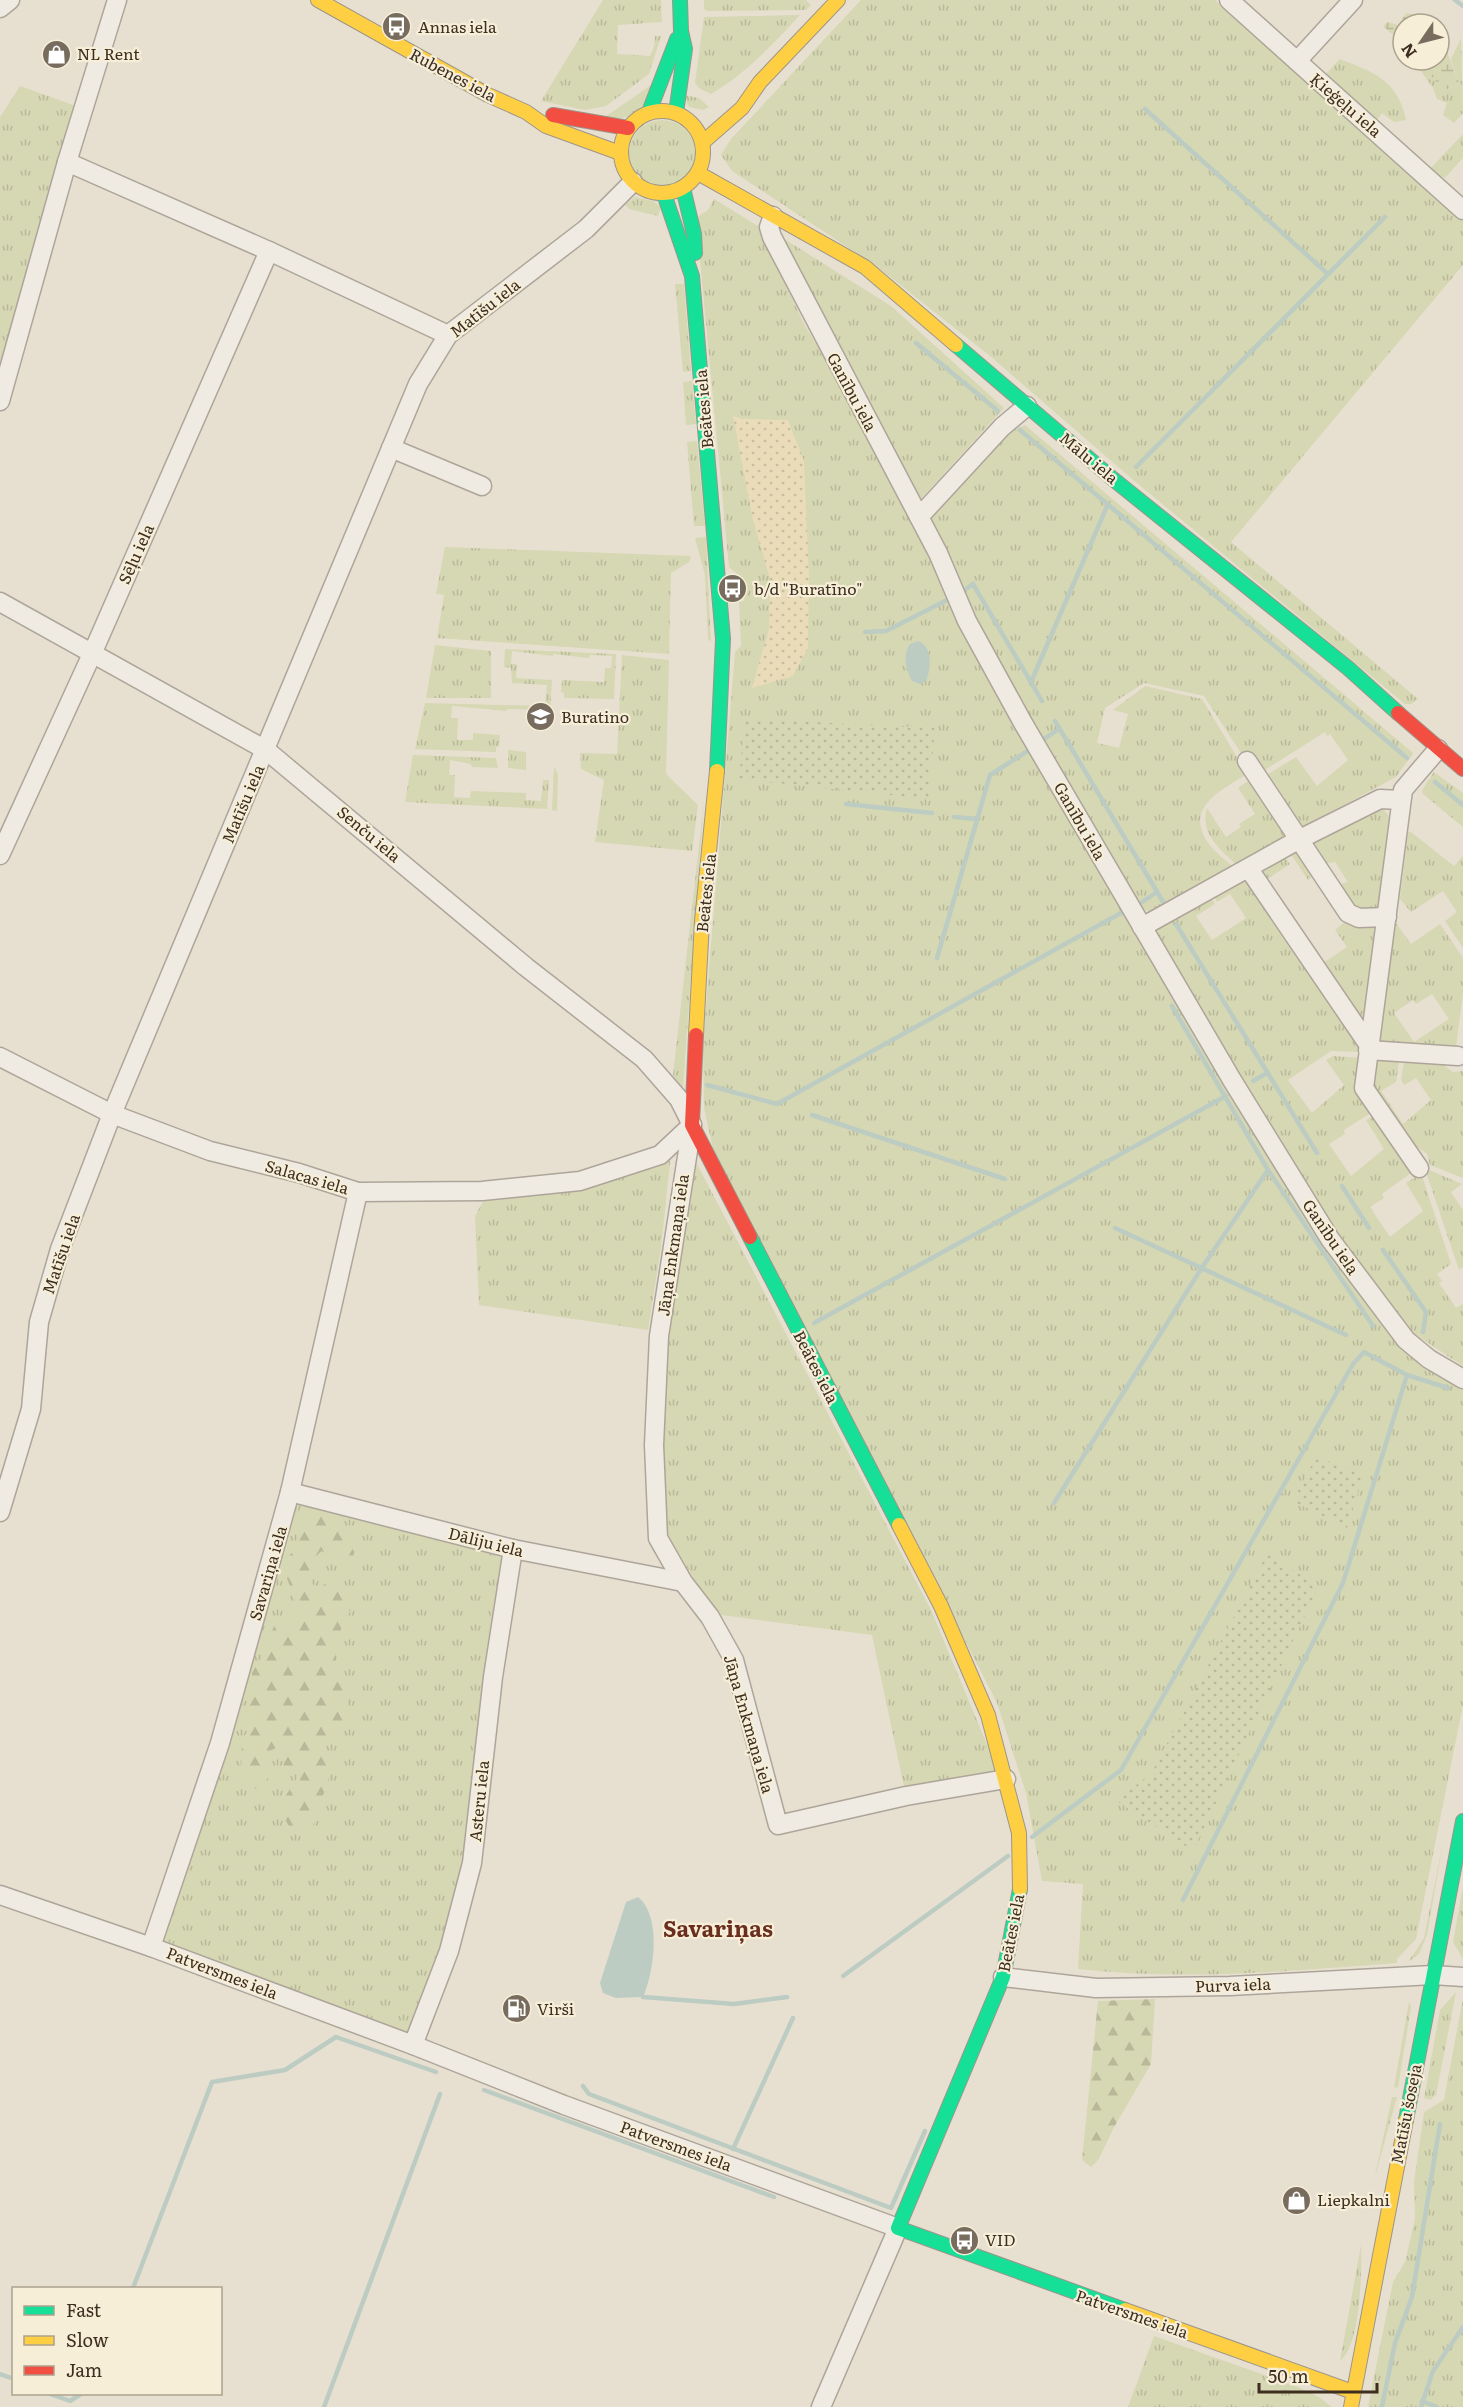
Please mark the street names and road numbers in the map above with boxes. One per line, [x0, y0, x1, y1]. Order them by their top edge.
street label: Rubenes iela [406, 41, 501, 107]
street label: Ķieģeļu iela [1305, 66, 1388, 142]
street label: Matīšu iela [444, 272, 525, 342]
street label: Ganību iela [822, 348, 884, 436]
street label: Beātes iela [688, 368, 718, 450]
street label: Mālu iela [1055, 425, 1125, 489]
street label: Sēļu iela [111, 519, 159, 587]
street label: Matīšu iela [215, 760, 270, 847]
street label: Ganību iela [1049, 777, 1113, 864]
street label: Senču iela [332, 799, 407, 867]
street label: Beātes iela [689, 852, 721, 934]
street label: Salacas iela [263, 1153, 352, 1200]
street label: Jāņa Enkmaņa iela [650, 1172, 694, 1318]
street label: Ganību iela [1298, 1194, 1366, 1279]
street label: Matīšu iela [35, 1210, 85, 1297]
street label: Beātes iela [788, 1326, 846, 1408]
street label: Dāliju iela [446, 1520, 527, 1562]
street label: Savariņa iela [242, 1522, 292, 1623]
street label: Jāņa Enkmaņa iela [719, 1651, 781, 1796]
street label: Asteru iela [462, 1759, 494, 1843]
street label: Beātes iela [991, 1891, 1029, 1974]
street label: Patversmes iela [163, 1940, 282, 2004]
street label: Purva iela [1195, 1971, 1272, 1997]
street label: Matīšu šoseja [1384, 2061, 1427, 2166]
street label: Patversmes iela [617, 2114, 736, 2177]
street label: Patversmes iela [1073, 2283, 1192, 2344]

